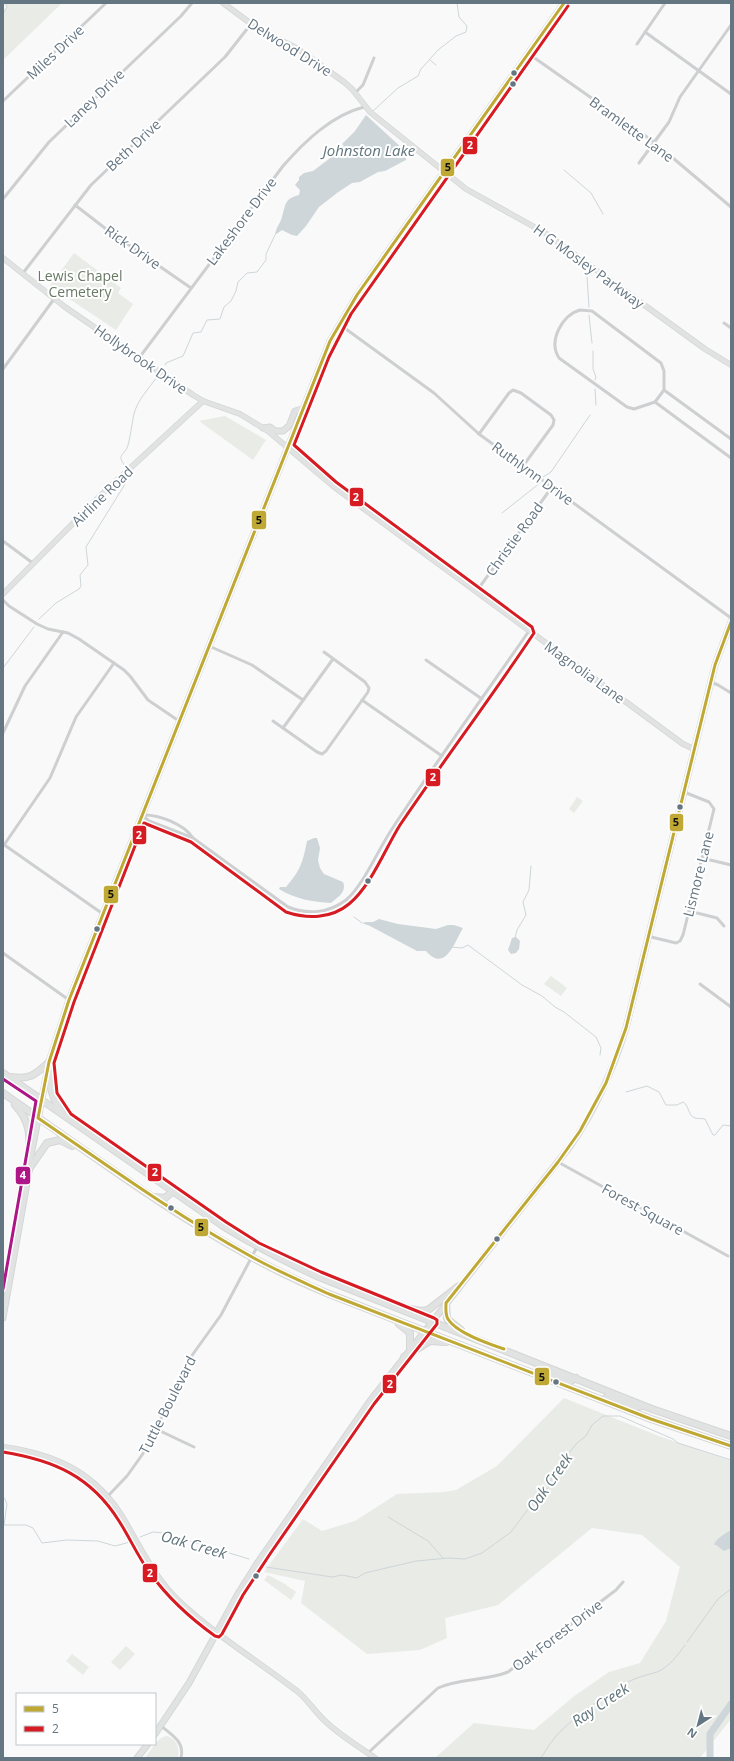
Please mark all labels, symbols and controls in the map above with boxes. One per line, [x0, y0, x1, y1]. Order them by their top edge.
street label: Delwood Drive [244, 14, 336, 80]
street label: Miles Drive [22, 20, 88, 84]
street label: Laney Drive [60, 65, 128, 131]
unlabelled marker [509, 68, 519, 78]
unlabelled marker [508, 79, 518, 89]
street label: Bramlette Lane [586, 92, 678, 166]
street label: Beth Drive [102, 115, 165, 175]
line badge: 2 [462, 136, 478, 155]
text: 2 [467, 137, 473, 152]
water label: Johnston Lake [320, 140, 416, 160]
line badge: 5 [440, 158, 455, 177]
text: 5 [445, 159, 451, 174]
street label: Lakeshore Drive [202, 173, 280, 269]
street label: H G Mosley Parkway [530, 219, 649, 313]
street label: Rick Drive [101, 221, 165, 273]
park label: Lewis Chapel Cemetery [37, 266, 123, 301]
street label: Hollybrook Drive [91, 320, 191, 398]
street label: Ruthlynn Drive [488, 437, 578, 509]
street label: Airline Road [67, 462, 137, 530]
line badge: 2 [349, 487, 364, 507]
text: 2 [353, 489, 359, 504]
street label: Christie Road [481, 498, 547, 580]
line badge: 5 [251, 510, 267, 530]
text: 5 [256, 512, 262, 527]
street label: Magnolia Lane [541, 636, 629, 708]
line badge: 2 [425, 768, 441, 787]
text: 2 [430, 769, 436, 784]
unlabelled marker [675, 802, 685, 812]
line badge: 5 [669, 813, 684, 832]
text: 5 [673, 814, 679, 829]
line badge: 2 [132, 825, 147, 845]
text: 2 [136, 827, 142, 842]
street label: Lismore Lane [678, 829, 718, 919]
unlabelled marker [363, 876, 373, 886]
line badge: 5 [103, 885, 119, 904]
text: 5 [108, 886, 114, 901]
unlabelled marker [92, 924, 102, 934]
line badge: 2 [147, 1163, 162, 1182]
text: 2 [152, 1164, 158, 1179]
line badge: 4 [15, 1166, 31, 1185]
text: 4 [20, 1167, 27, 1182]
street label: Forest Square [599, 1179, 687, 1239]
unlabelled marker [166, 1203, 176, 1213]
line badge: 5 [194, 1218, 209, 1237]
text: 5 [198, 1219, 204, 1234]
unlabelled marker [492, 1234, 502, 1244]
street label: Tuttle Boulevard [134, 1353, 200, 1457]
line badge: 5 [534, 1367, 550, 1386]
text: 5 [539, 1369, 545, 1384]
line badge: 2 [382, 1374, 397, 1394]
text: 2 [387, 1376, 393, 1391]
unlabelled marker [551, 1377, 561, 1387]
water label: Oak Creek [521, 1448, 577, 1515]
water label: Oak Creek [159, 1525, 230, 1563]
line badge: 2 [142, 1563, 158, 1583]
text: 2 [147, 1565, 153, 1580]
unlabelled marker [251, 1571, 261, 1581]
street label: Oak Forest Drive [508, 1595, 606, 1675]
water label: Ray Creek [568, 1677, 633, 1730]
legend [16, 1693, 156, 1745]
text: 5 [52, 1700, 59, 1717]
north arrow [678, 1705, 718, 1745]
text: 2 [52, 1720, 59, 1737]
text: N [684, 1725, 700, 1742]

